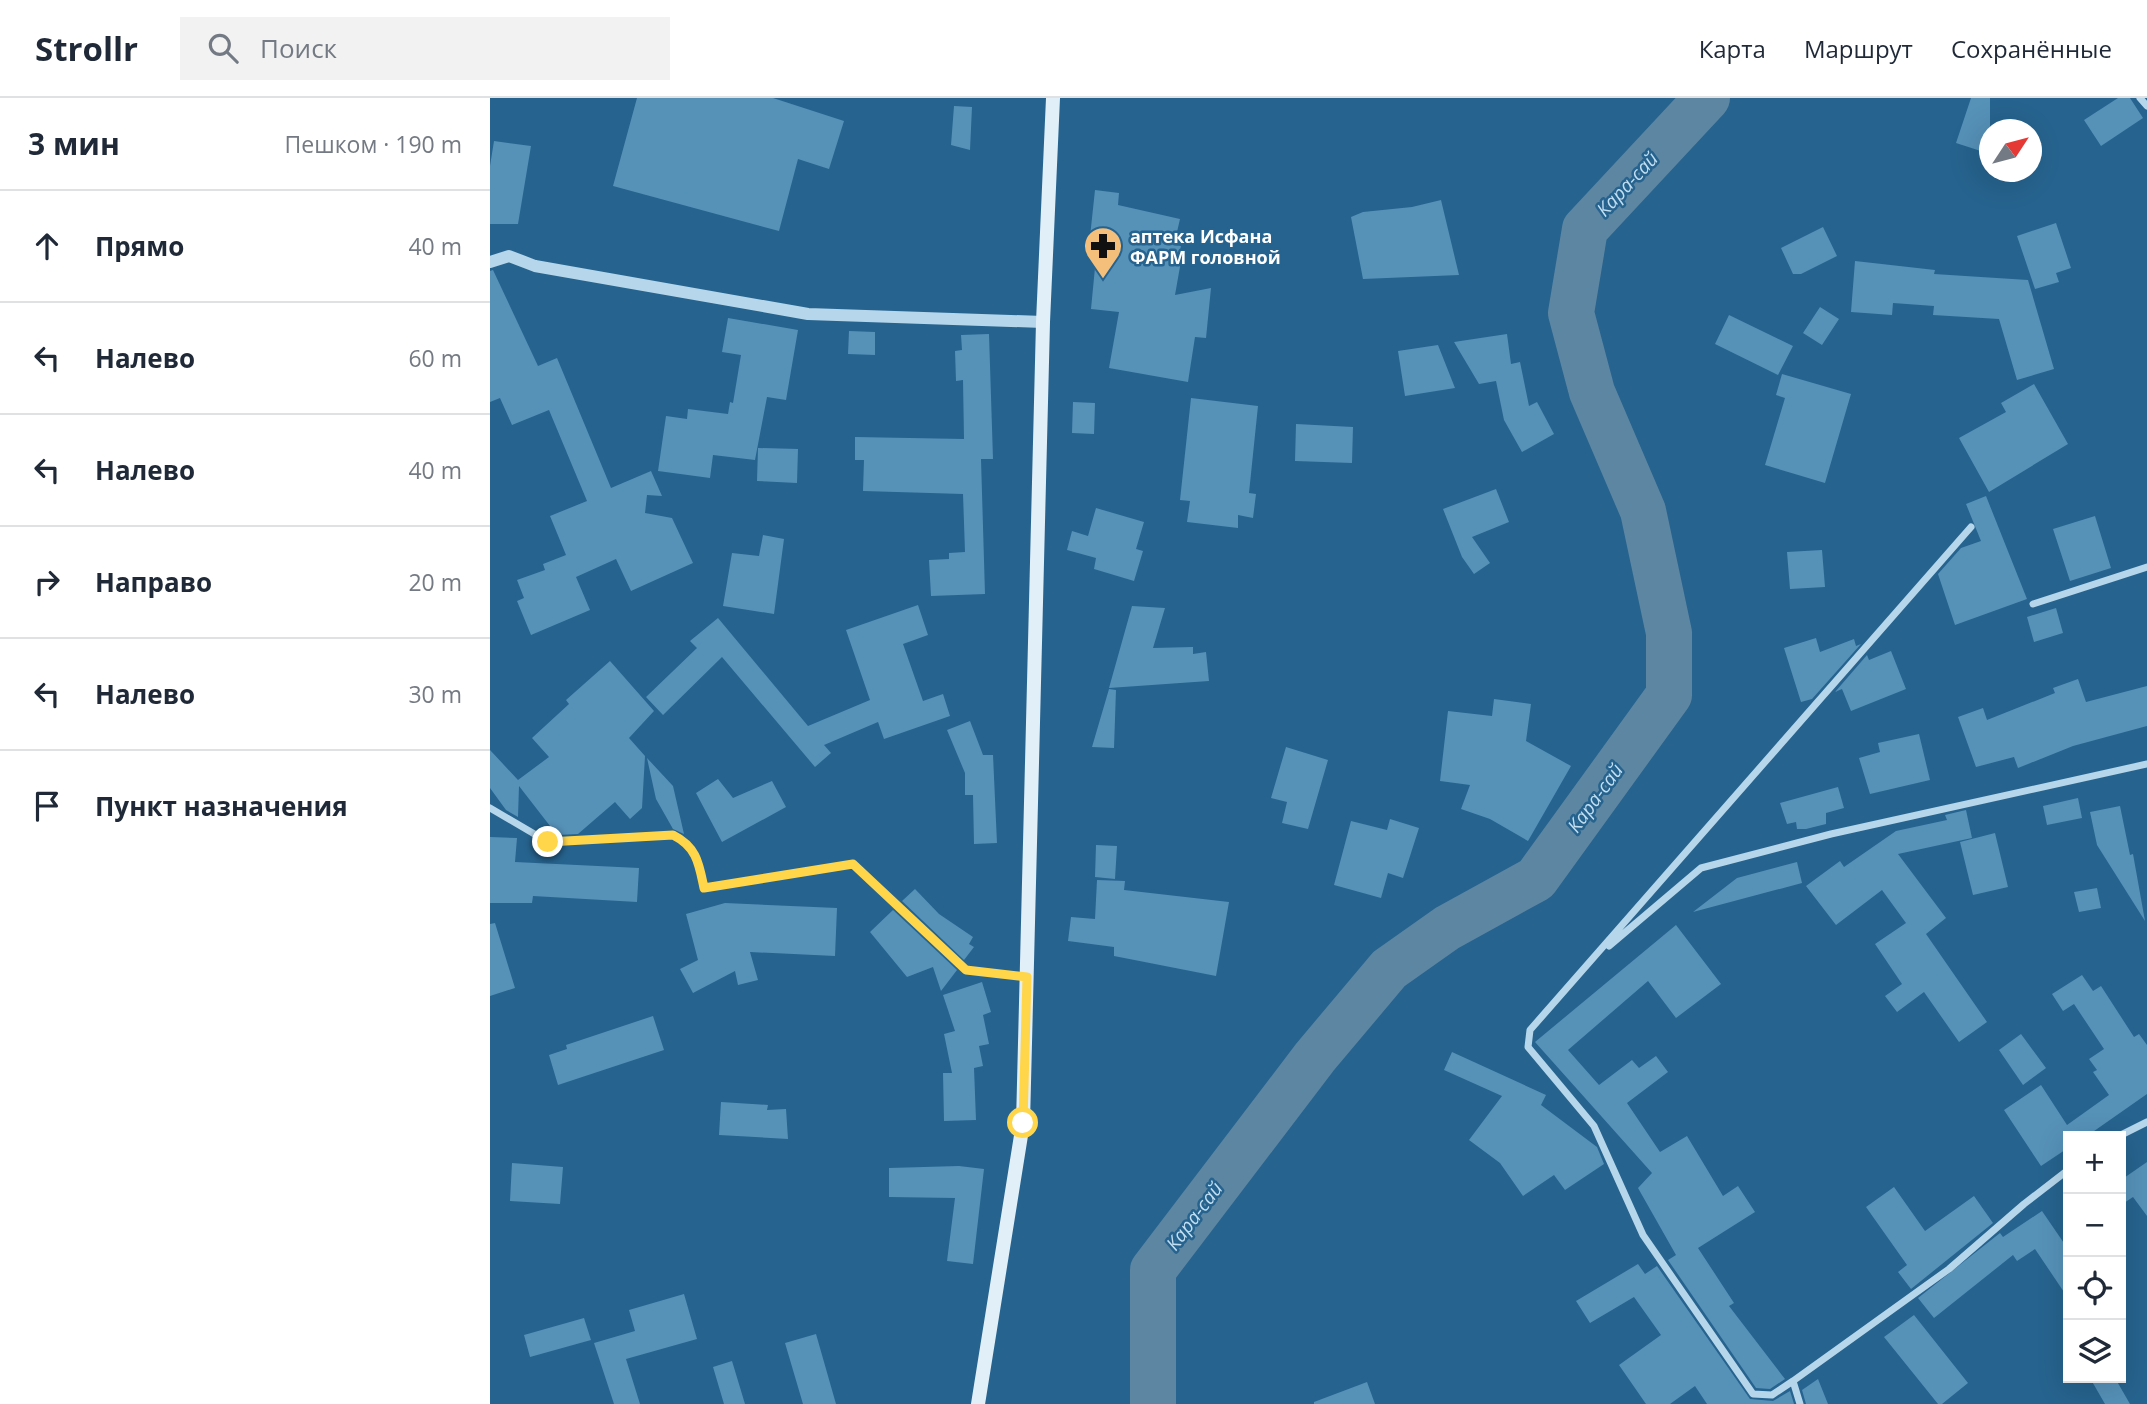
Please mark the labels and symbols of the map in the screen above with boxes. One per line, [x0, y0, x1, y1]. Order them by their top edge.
north arrow [1979, 119, 2042, 182]
water label: Кара-сай [1590, 146, 1664, 222]
place label: аптека Исфана ФАРМ головной [1130, 224, 1281, 269]
pharmacy icon: аптека Исфана ФАРМ головной [1082, 225, 1124, 280]
water label: Кара-сай [1561, 758, 1629, 838]
route end [532, 826, 563, 857]
route start [1007, 1107, 1038, 1138]
water label: Кара-сай [1160, 1176, 1228, 1256]

